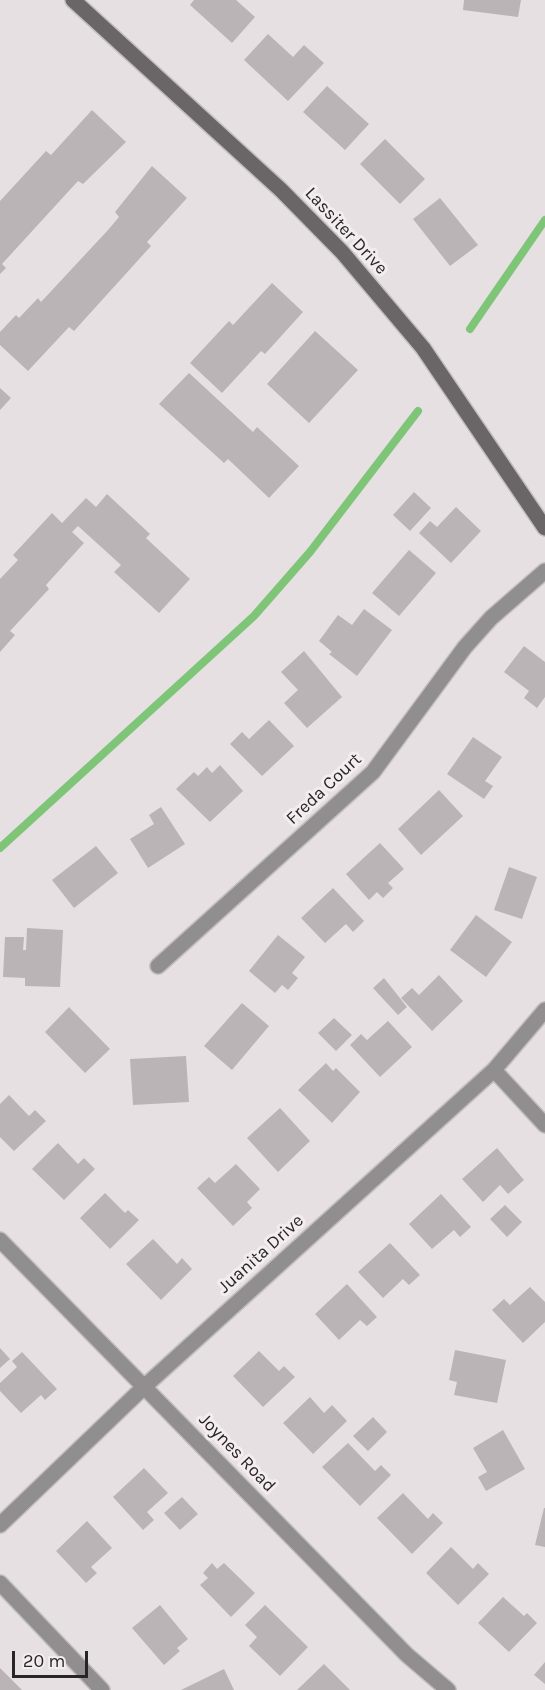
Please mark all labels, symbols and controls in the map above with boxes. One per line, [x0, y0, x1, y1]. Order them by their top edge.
street label: Lassiter Drive [300, 183, 392, 279]
street label: Freda Court [282, 749, 366, 829]
street label: Juanita Drive [214, 1210, 308, 1298]
street label: Joynes Road [194, 1409, 280, 1497]
scale bar [15, 1639, 92, 1677]
text: 20 m [23, 1650, 65, 1672]

